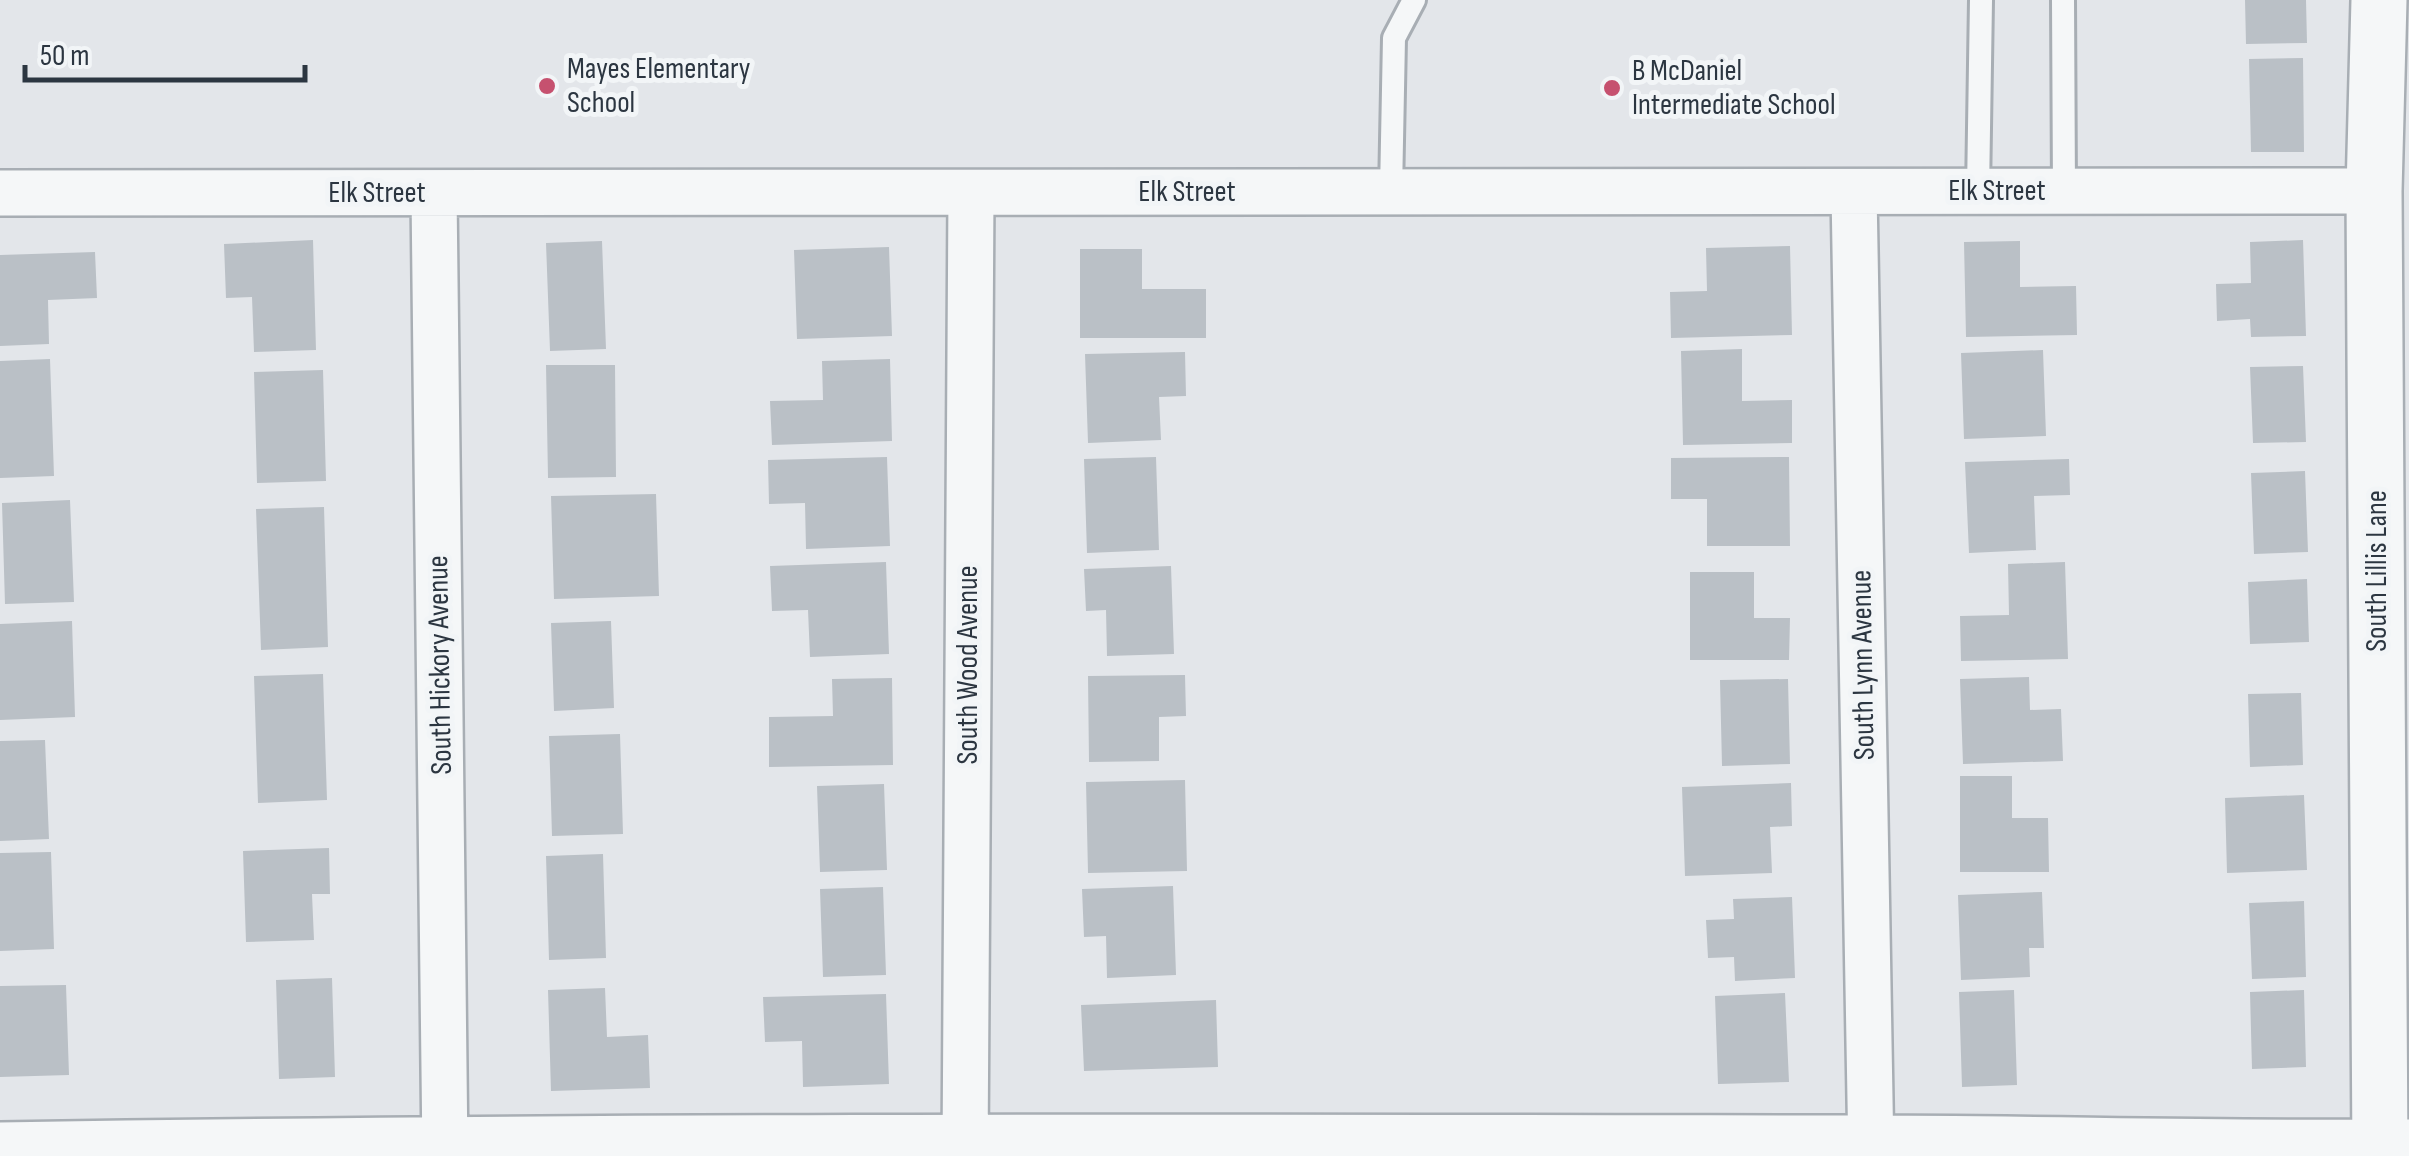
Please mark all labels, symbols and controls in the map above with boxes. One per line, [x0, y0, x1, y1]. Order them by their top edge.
scale bar [25, 20, 305, 82]
text: 50 m [40, 38, 89, 74]
place label: Mayes Elementary School [567, 51, 751, 121]
place label: B McDaniel Intermediate School [1632, 53, 1836, 123]
marker: Mayes Elementary School [536, 75, 558, 97]
marker: B McDaniel Intermediate School [1601, 77, 1623, 99]
street label: Elk Street [1948, 173, 2046, 209]
street label: Elk Street [1138, 174, 1236, 210]
street label: Elk Street [328, 175, 426, 211]
street label: South Lillis Lane [2359, 490, 2395, 652]
street label: South Hickory Avenue [420, 555, 460, 775]
street label: South Wood Avenue [950, 565, 986, 765]
street label: South Lynn Avenue [1843, 570, 1883, 760]

